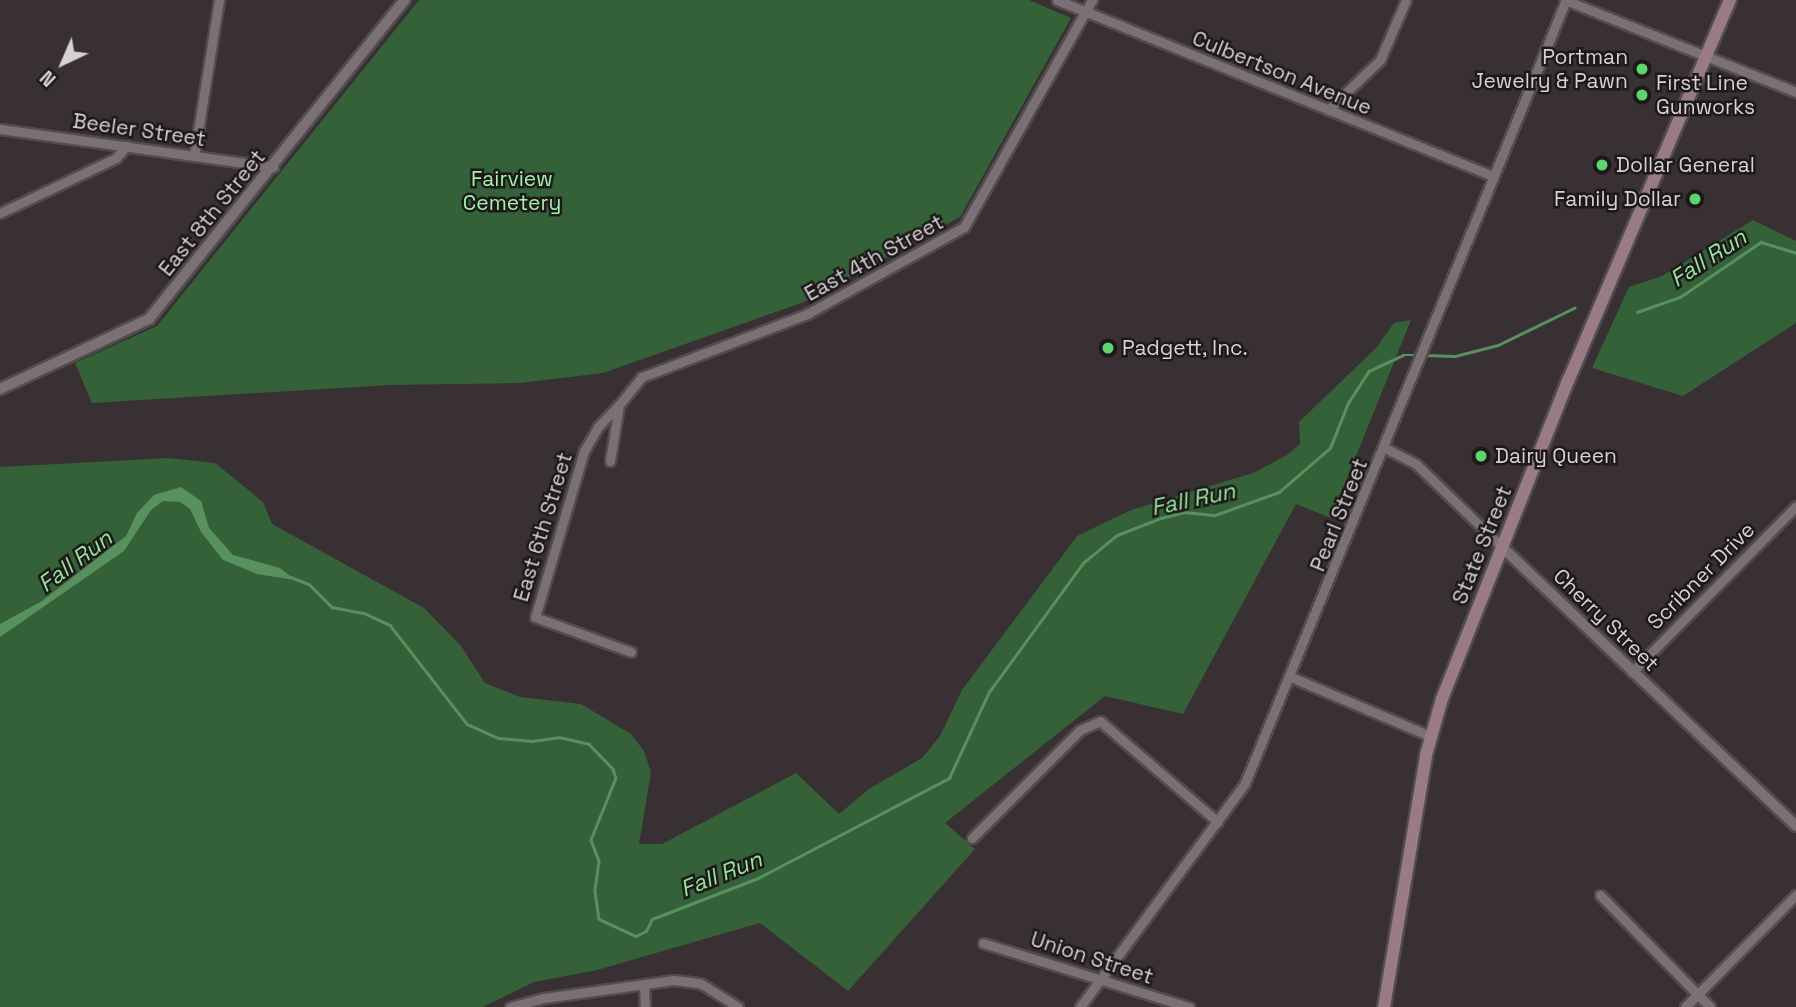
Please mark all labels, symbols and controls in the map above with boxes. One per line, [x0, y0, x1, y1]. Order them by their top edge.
street label: Culbertson Avenue [1189, 25, 1375, 121]
north arrow [28, 28, 98, 98]
place label: Portman Jewelry & Pawn [1471, 44, 1628, 94]
marker: Portman Jewelry & Pawn [1634, 61, 1650, 77]
text: N [35, 65, 61, 92]
place label: First Line Gunworks [1656, 70, 1755, 120]
marker: First Line Gunworks [1634, 87, 1650, 103]
street label: Beeler Street [71, 108, 207, 152]
street label: East 8th Street [153, 145, 271, 281]
place label: Dollar General [1616, 152, 1755, 178]
marker: Dollar General [1594, 157, 1610, 173]
park label: Fairview Cemetery [463, 166, 561, 216]
place label: Family Dollar [1554, 186, 1681, 212]
marker: Family Dollar [1687, 191, 1703, 207]
street label: East 4th Street [800, 209, 948, 307]
water label: Fall Run [1665, 223, 1751, 293]
place label: Padgett, Inc. [1122, 335, 1248, 361]
marker: Padgett, Inc. [1100, 340, 1116, 356]
place label: Dairy Queen [1495, 443, 1617, 469]
marker: Dairy Queen [1473, 448, 1489, 464]
street label: East 6th Street [508, 449, 578, 605]
street label: Pearl Street [1305, 455, 1373, 575]
water label: Fall Run [1148, 477, 1238, 521]
street label: State Street [1447, 482, 1517, 608]
street label: Scribner Drive [1642, 517, 1760, 635]
water label: Fall Run [33, 524, 117, 598]
street label: Cherry Street [1548, 563, 1664, 677]
water label: Fall Run [676, 845, 766, 903]
street label: Union Street [1028, 926, 1156, 990]

